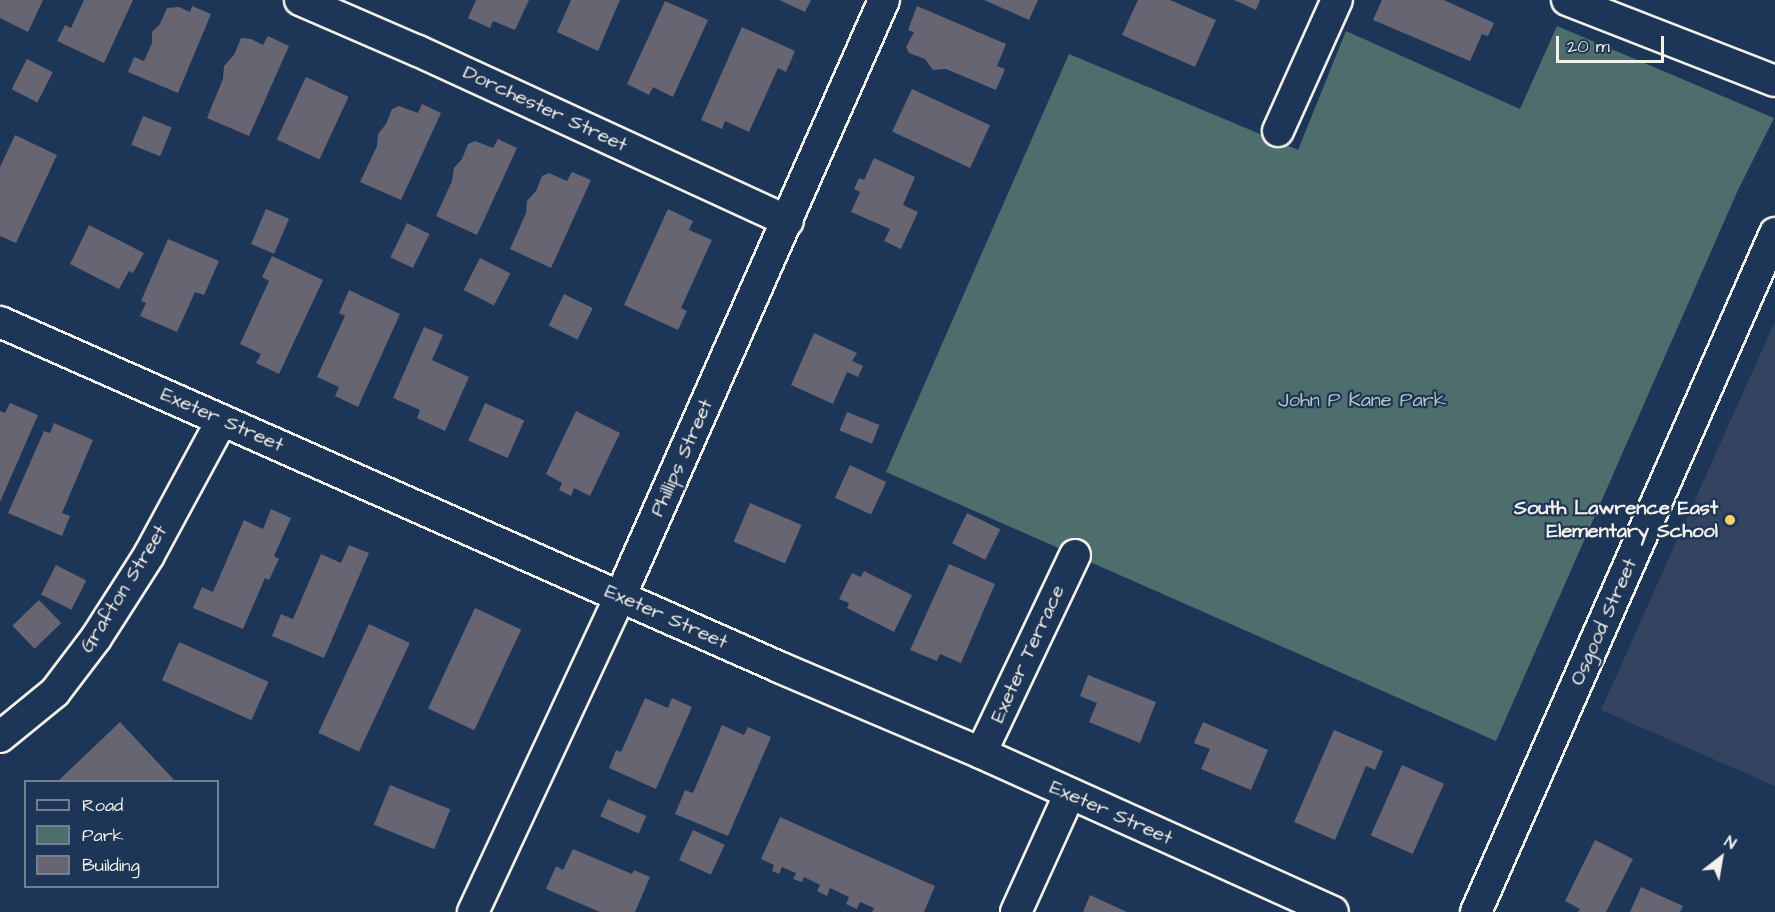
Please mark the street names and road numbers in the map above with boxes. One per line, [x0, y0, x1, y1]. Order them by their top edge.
street label: Dorchester Street [459, 60, 631, 158]
street label: Exeter Street [157, 382, 287, 458]
street label: Phillips Street [645, 396, 719, 520]
street label: Grafton Street [75, 521, 173, 657]
street label: Osgood Street [1565, 555, 1643, 689]
street label: Exeter Street [601, 579, 731, 655]
street label: Exeter Terrace [986, 581, 1070, 727]
street label: Exeter Street [1046, 775, 1176, 851]

